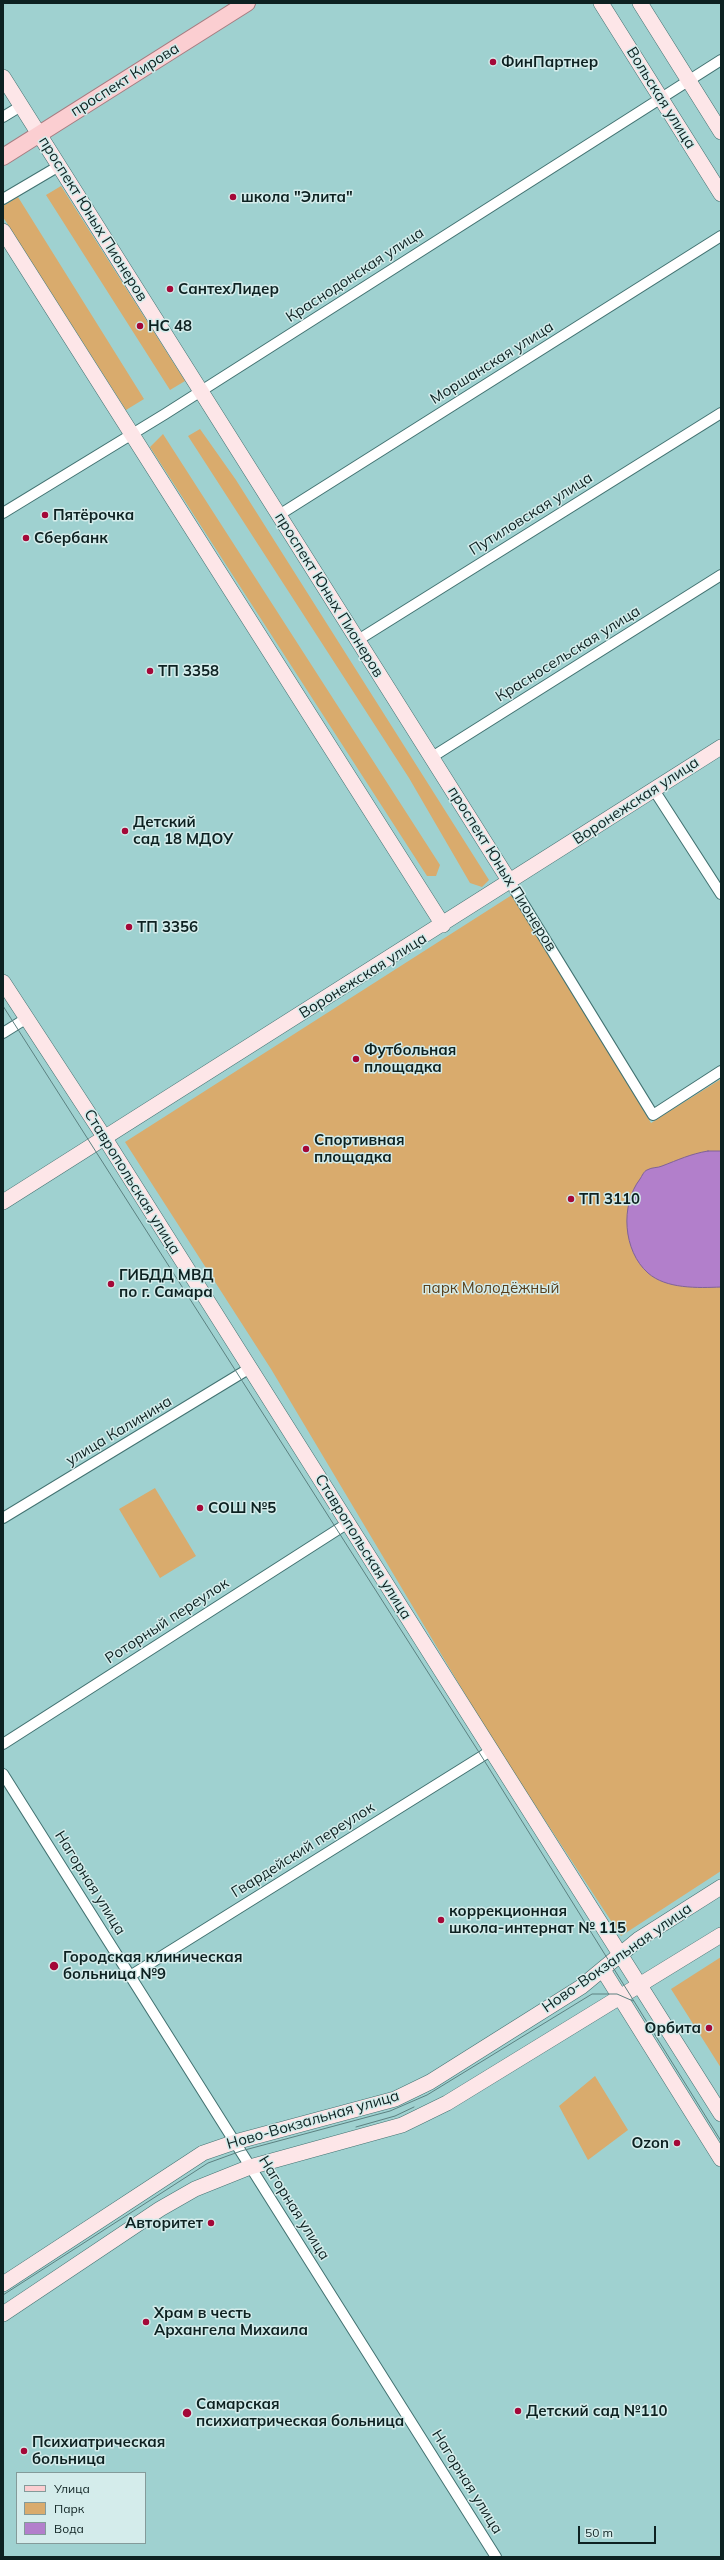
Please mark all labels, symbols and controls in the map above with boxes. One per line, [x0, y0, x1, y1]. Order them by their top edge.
street label: проспект Кирова [67, 39, 183, 121]
street label: Вольская улица [623, 44, 699, 152]
place label: ФинПартнер [501, 53, 598, 71]
marker: ФинПартнер [488, 57, 498, 67]
street label: проспект Юных Пионеров [35, 133, 151, 305]
place label: школа "Элита" [241, 188, 353, 206]
marker: школа "Элита" [228, 192, 238, 202]
street label: Краснодонская улица [283, 224, 427, 326]
place label: СантехЛидер [178, 280, 279, 298]
marker: СантехЛидер [165, 284, 175, 294]
place label: НС 48 [148, 317, 192, 335]
street label: Моршанская улица [427, 318, 557, 408]
marker: НС 48 [135, 321, 145, 331]
street label: Путиловская улица [466, 469, 596, 559]
place label: Пятёрочка [53, 506, 134, 524]
street label: проспект Юных Пионеров [271, 509, 387, 681]
marker: Пятёрочка [40, 510, 50, 520]
place label: Сбербанк [34, 529, 108, 547]
marker: Сбербанк [21, 533, 31, 543]
street label: Красносельская улица [492, 602, 644, 706]
place label: ТП 3358 [158, 662, 219, 680]
marker: ТП 3358 [145, 666, 155, 676]
street label: Воронежская улица [570, 753, 702, 849]
street label: проспект Юных Пионеров [444, 783, 560, 955]
place label: Детский сад 18 МДОУ [133, 813, 233, 848]
marker: Детский сад 18 МДОУ [120, 826, 130, 836]
place label: ТП 3356 [137, 918, 198, 936]
marker: ТП 3356 [124, 922, 134, 932]
street label: Воронежская улица [296, 929, 430, 1023]
place label: Футбольная площадка [364, 1041, 456, 1076]
marker: Футбольная площадка [351, 1054, 361, 1064]
street label: Ставропольская улица [80, 1106, 184, 1258]
place label: Спортивная площадка [314, 1131, 405, 1166]
marker: Спортивная площадка [301, 1144, 311, 1154]
place label: ТП 3110 [579, 1190, 640, 1208]
marker: ТП 3110 [566, 1194, 576, 1204]
place label: ГИБДД МВД по г. Самара [119, 1266, 214, 1301]
marker: ГИБДД МВД по г. Самара [106, 1279, 116, 1289]
park label: парк Молодёжный [423, 1279, 559, 1297]
street label: улица Калинина [63, 1392, 175, 1470]
street label: Ставропольская улица [311, 1471, 415, 1623]
place label: СОШ №5 [208, 1499, 276, 1517]
marker: СОШ №5 [195, 1503, 205, 1513]
street label: Роторный переулок [102, 1574, 232, 1668]
street label: Гвардейский переулок [228, 1799, 378, 1901]
street label: Нагорная улица [51, 1828, 129, 1938]
street label: Ново-Вокзальная улица [539, 1899, 695, 2017]
place label: коррекционная школа-интернат № 115 [449, 1902, 626, 1937]
marker: коррекционная школа-интернат № 115 [436, 1915, 446, 1925]
place label: Городская клиническая больница №9 [63, 1948, 242, 1983]
marker: Городская клиническая больница №9 [48, 1960, 60, 1972]
place label: Орбита [645, 2019, 701, 2037]
marker: Орбита [704, 2023, 714, 2033]
street label: Ново-Вокзальная улица [225, 2087, 401, 2153]
place label: Ozon [632, 2134, 669, 2152]
marker: Ozon [672, 2138, 682, 2148]
street label: Нагорная улица [255, 2153, 333, 2263]
place label: Авторитет [125, 2214, 203, 2232]
marker: Авторитет [206, 2218, 216, 2228]
place label: Храм в честь Архангела Михаила [154, 2304, 308, 2339]
marker: Храм в честь Архангела Михаила [141, 2317, 151, 2327]
place label: Самарская психиатрическая больница [196, 2395, 404, 2430]
place label: Детский сад №110 [526, 2402, 667, 2420]
marker: Детский сад №110 [513, 2406, 523, 2416]
marker: Самарская психиатрическая больница [181, 2407, 193, 2419]
street label: Нагорная улица [428, 2427, 506, 2537]
place label: Психиатрическая больница [32, 2433, 165, 2468]
marker: Психиатрическая больница [19, 2446, 29, 2456]
legend [16, 2472, 146, 2544]
text: Улица [54, 2481, 90, 2496]
text: Парк [54, 2501, 84, 2516]
scale bar [580, 2518, 658, 2544]
text: Вода [54, 2521, 84, 2536]
text: 50 m [585, 2525, 613, 2540]

